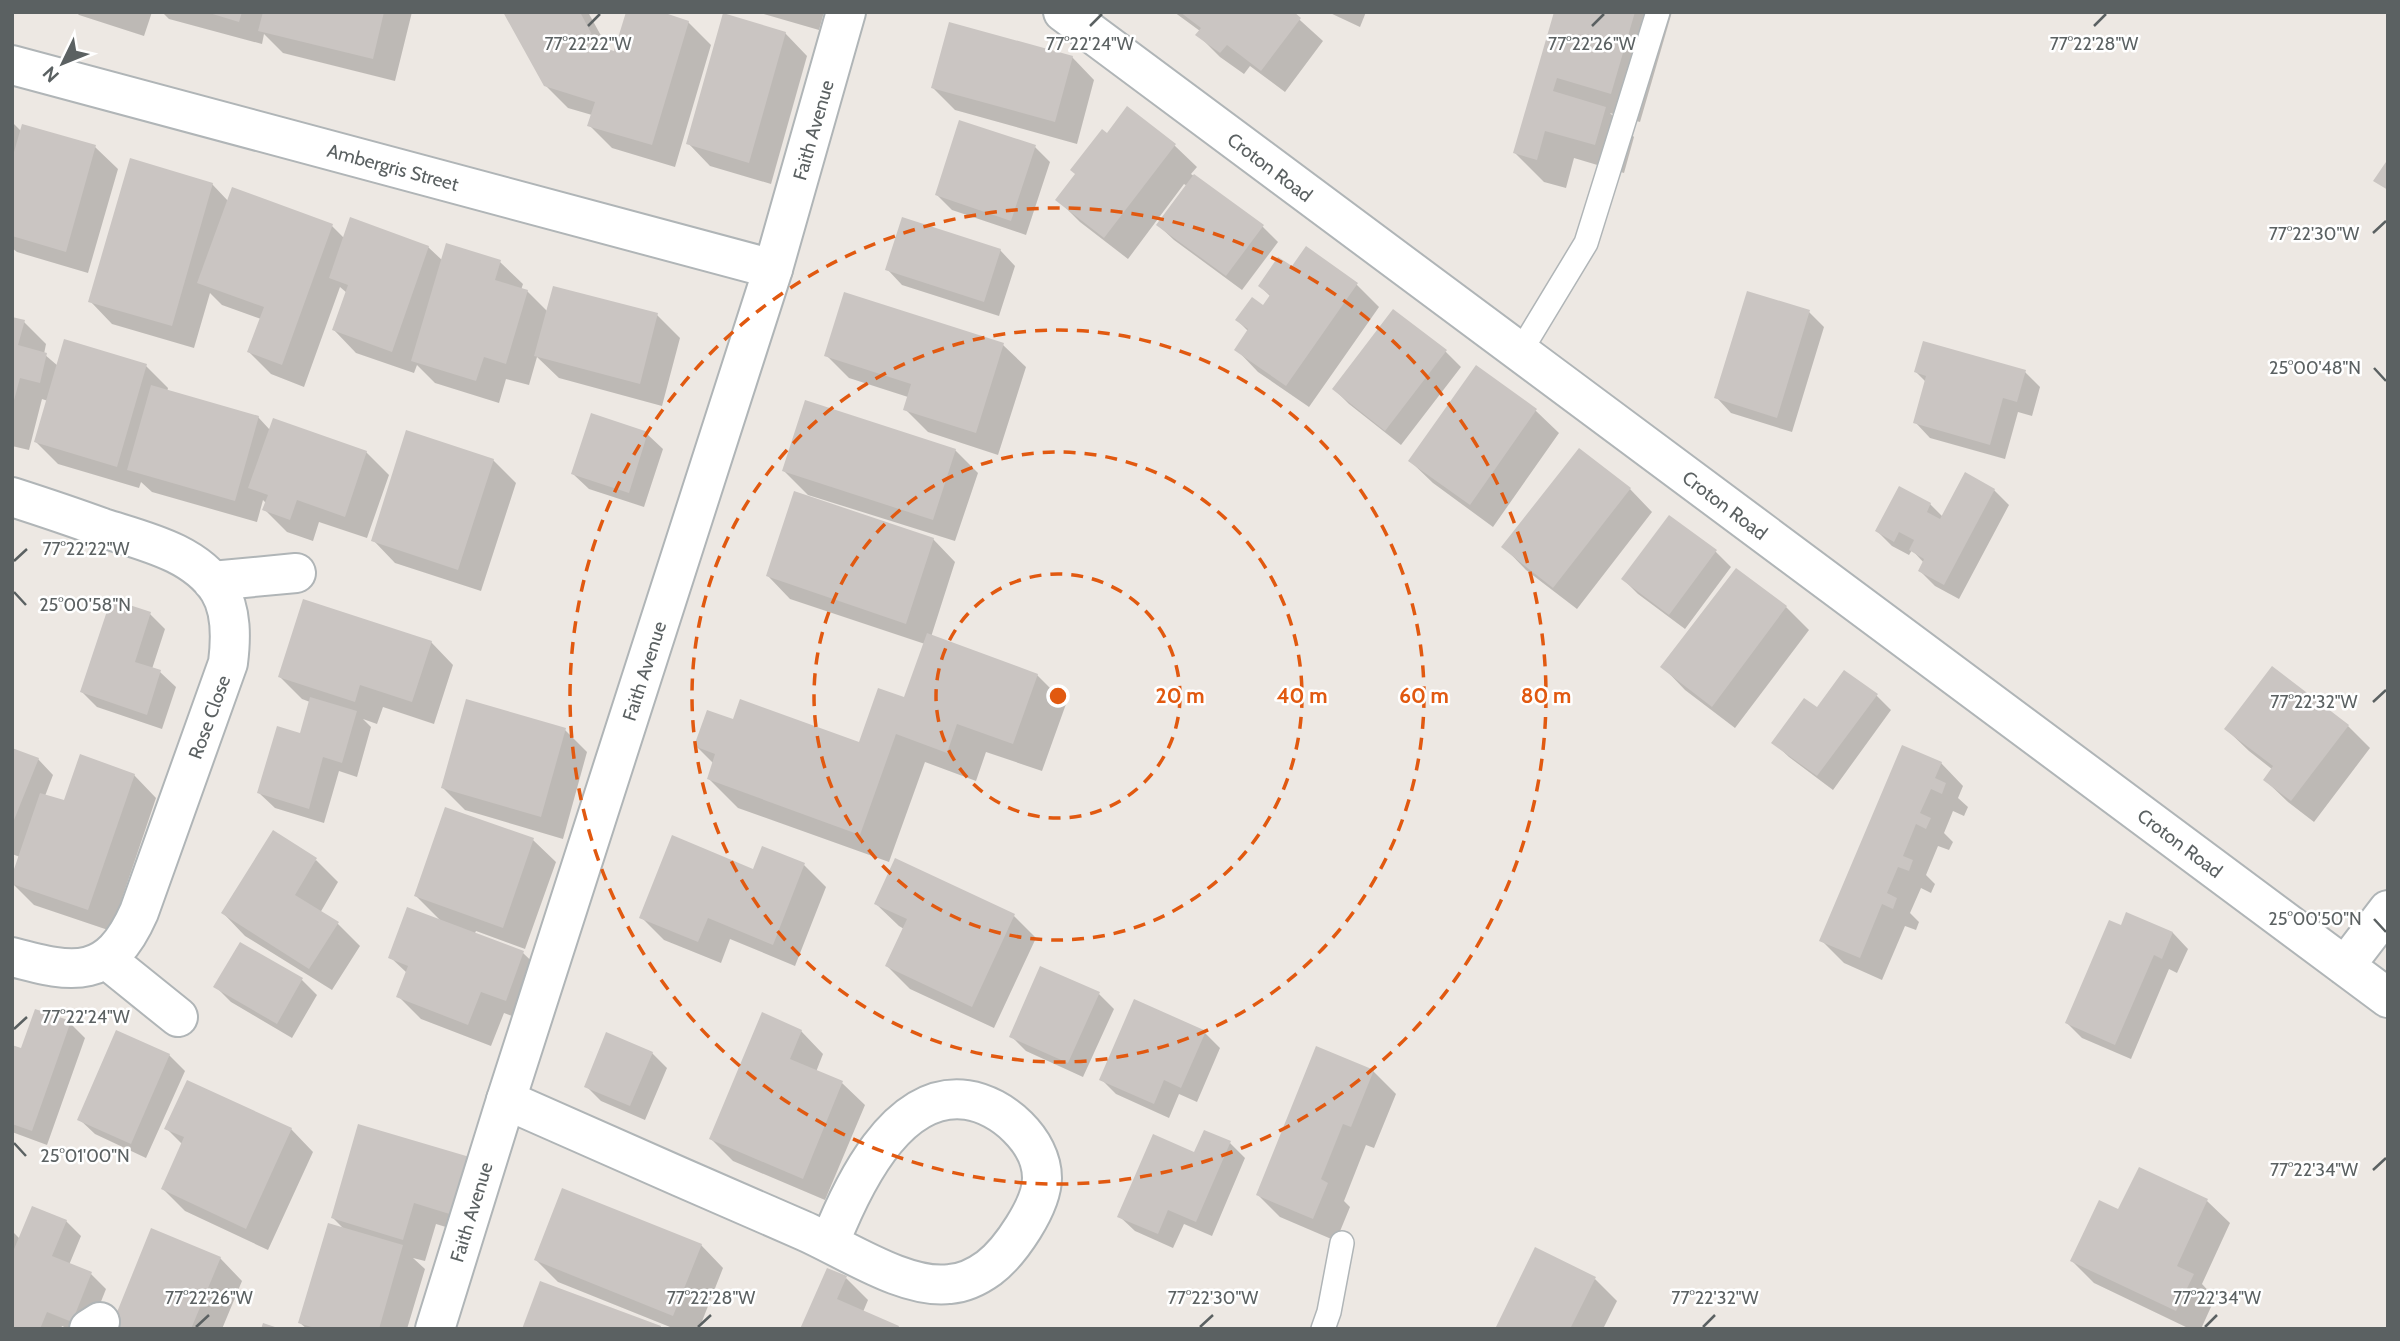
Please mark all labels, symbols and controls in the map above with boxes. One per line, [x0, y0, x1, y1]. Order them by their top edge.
north arrow [28, 28, 98, 98]
text: 77°22'22"W [545, 33, 632, 55]
text: 77°22'24"W [1046, 33, 1134, 55]
text: 77°22'26"W [1548, 33, 1636, 55]
text: 77°22'28"W [2050, 33, 2138, 55]
text: N [38, 61, 64, 87]
street label: Faith Avenue [788, 77, 839, 183]
street label: Croton Road [1223, 128, 1317, 207]
street label: Ambergris Street [325, 139, 462, 196]
text: 77°22'30"W [2269, 223, 2359, 245]
text: 25°00'48"N [2269, 357, 2361, 379]
street label: Croton Road [1678, 466, 1772, 545]
text: 77°22'22"W [43, 538, 130, 560]
text: 25°00'58"N [39, 594, 131, 616]
street label: Faith Avenue [618, 618, 671, 724]
street label: Rose Close [184, 672, 235, 762]
text: 20 m [1156, 683, 1204, 708]
text: 40 m [1277, 683, 1327, 708]
text: 60 m [1399, 683, 1449, 708]
text: 80 m [1521, 683, 1571, 708]
centre of rings [1046, 684, 1070, 708]
text: 77°22'32"W [2270, 691, 2358, 713]
street label: Croton Road [2133, 804, 2227, 883]
text: 25°00'50"N [2268, 908, 2362, 930]
text: 77°22'24"W [42, 1006, 130, 1028]
text: 25°01'00"N [40, 1145, 130, 1167]
street label: Faith Avenue [445, 1159, 498, 1265]
text: 77°22'34"W [2270, 1159, 2358, 1181]
text: 77°22'26"W [165, 1287, 253, 1309]
text: 77°22'28"W [667, 1287, 755, 1309]
text: 77°22'30"W [1168, 1287, 1258, 1309]
text: 77°22'32"W [1671, 1287, 1759, 1309]
text: 77°22'34"W [2173, 1287, 2261, 1309]

